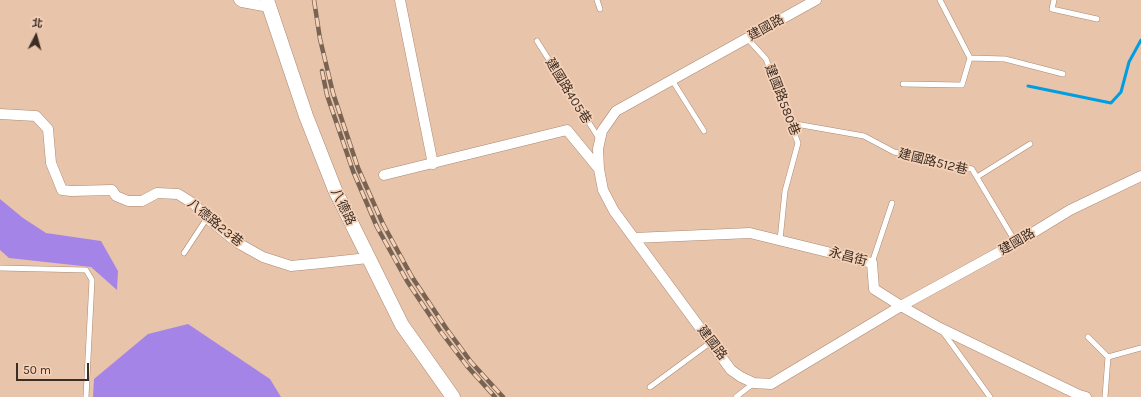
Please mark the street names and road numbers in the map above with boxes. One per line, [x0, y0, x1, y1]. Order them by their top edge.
street label: 建國路 [745, 12, 787, 44]
street label: 建國路405巷 [542, 55, 594, 127]
street label: 建國路580巷 [761, 62, 803, 138]
street label: 建國路512巷 [897, 146, 969, 178]
street label: 八德路 [327, 186, 359, 228]
street label: 八德路23巷 [184, 196, 246, 250]
street label: 建國路 [996, 225, 1038, 259]
street label: 永昌街 [827, 244, 869, 270]
street label: 建國路 [694, 323, 730, 363]

